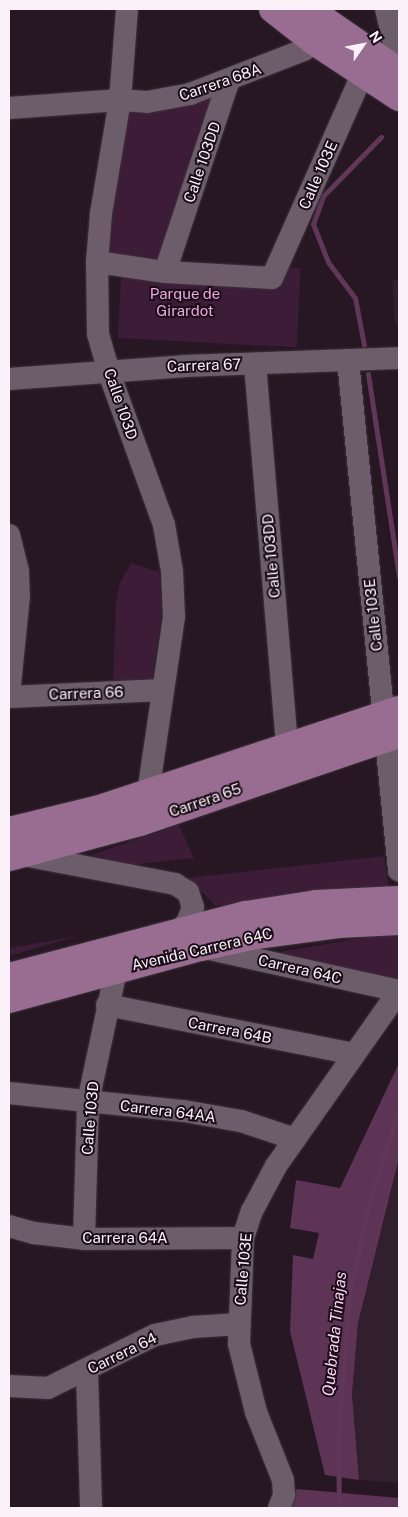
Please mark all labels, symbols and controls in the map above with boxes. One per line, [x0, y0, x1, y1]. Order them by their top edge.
north arrow [338, 20, 388, 70]
text: N [366, 28, 385, 46]
street label: Carrera 68A [177, 60, 263, 104]
street label: Calle 103DD [180, 119, 224, 205]
street label: Calle 103E [295, 138, 341, 212]
park label: Parque de Girardot [150, 284, 220, 319]
street label: Carrera 67 [167, 355, 241, 375]
street label: Calle 103D [100, 366, 142, 442]
street label: Calle 103DD [258, 513, 284, 599]
street label: Calle 103E [360, 578, 386, 652]
street label: Carrera 66 [48, 683, 124, 703]
street label: Carrera 65 [167, 779, 243, 821]
street label: Avenida Carrera 64C [130, 924, 274, 974]
street label: Carrera 64C [256, 951, 344, 987]
street label: Carrera 64B [187, 1013, 273, 1047]
street label: Calle 103D [78, 1080, 102, 1156]
street label: Carrera 64AA [119, 1096, 217, 1126]
street label: Carrera 64A [82, 1229, 168, 1247]
street label: Calle 103E [231, 1232, 255, 1306]
water label: Quebrada Tinajas [319, 1271, 351, 1397]
street label: Carrera 64 [84, 1328, 160, 1378]

